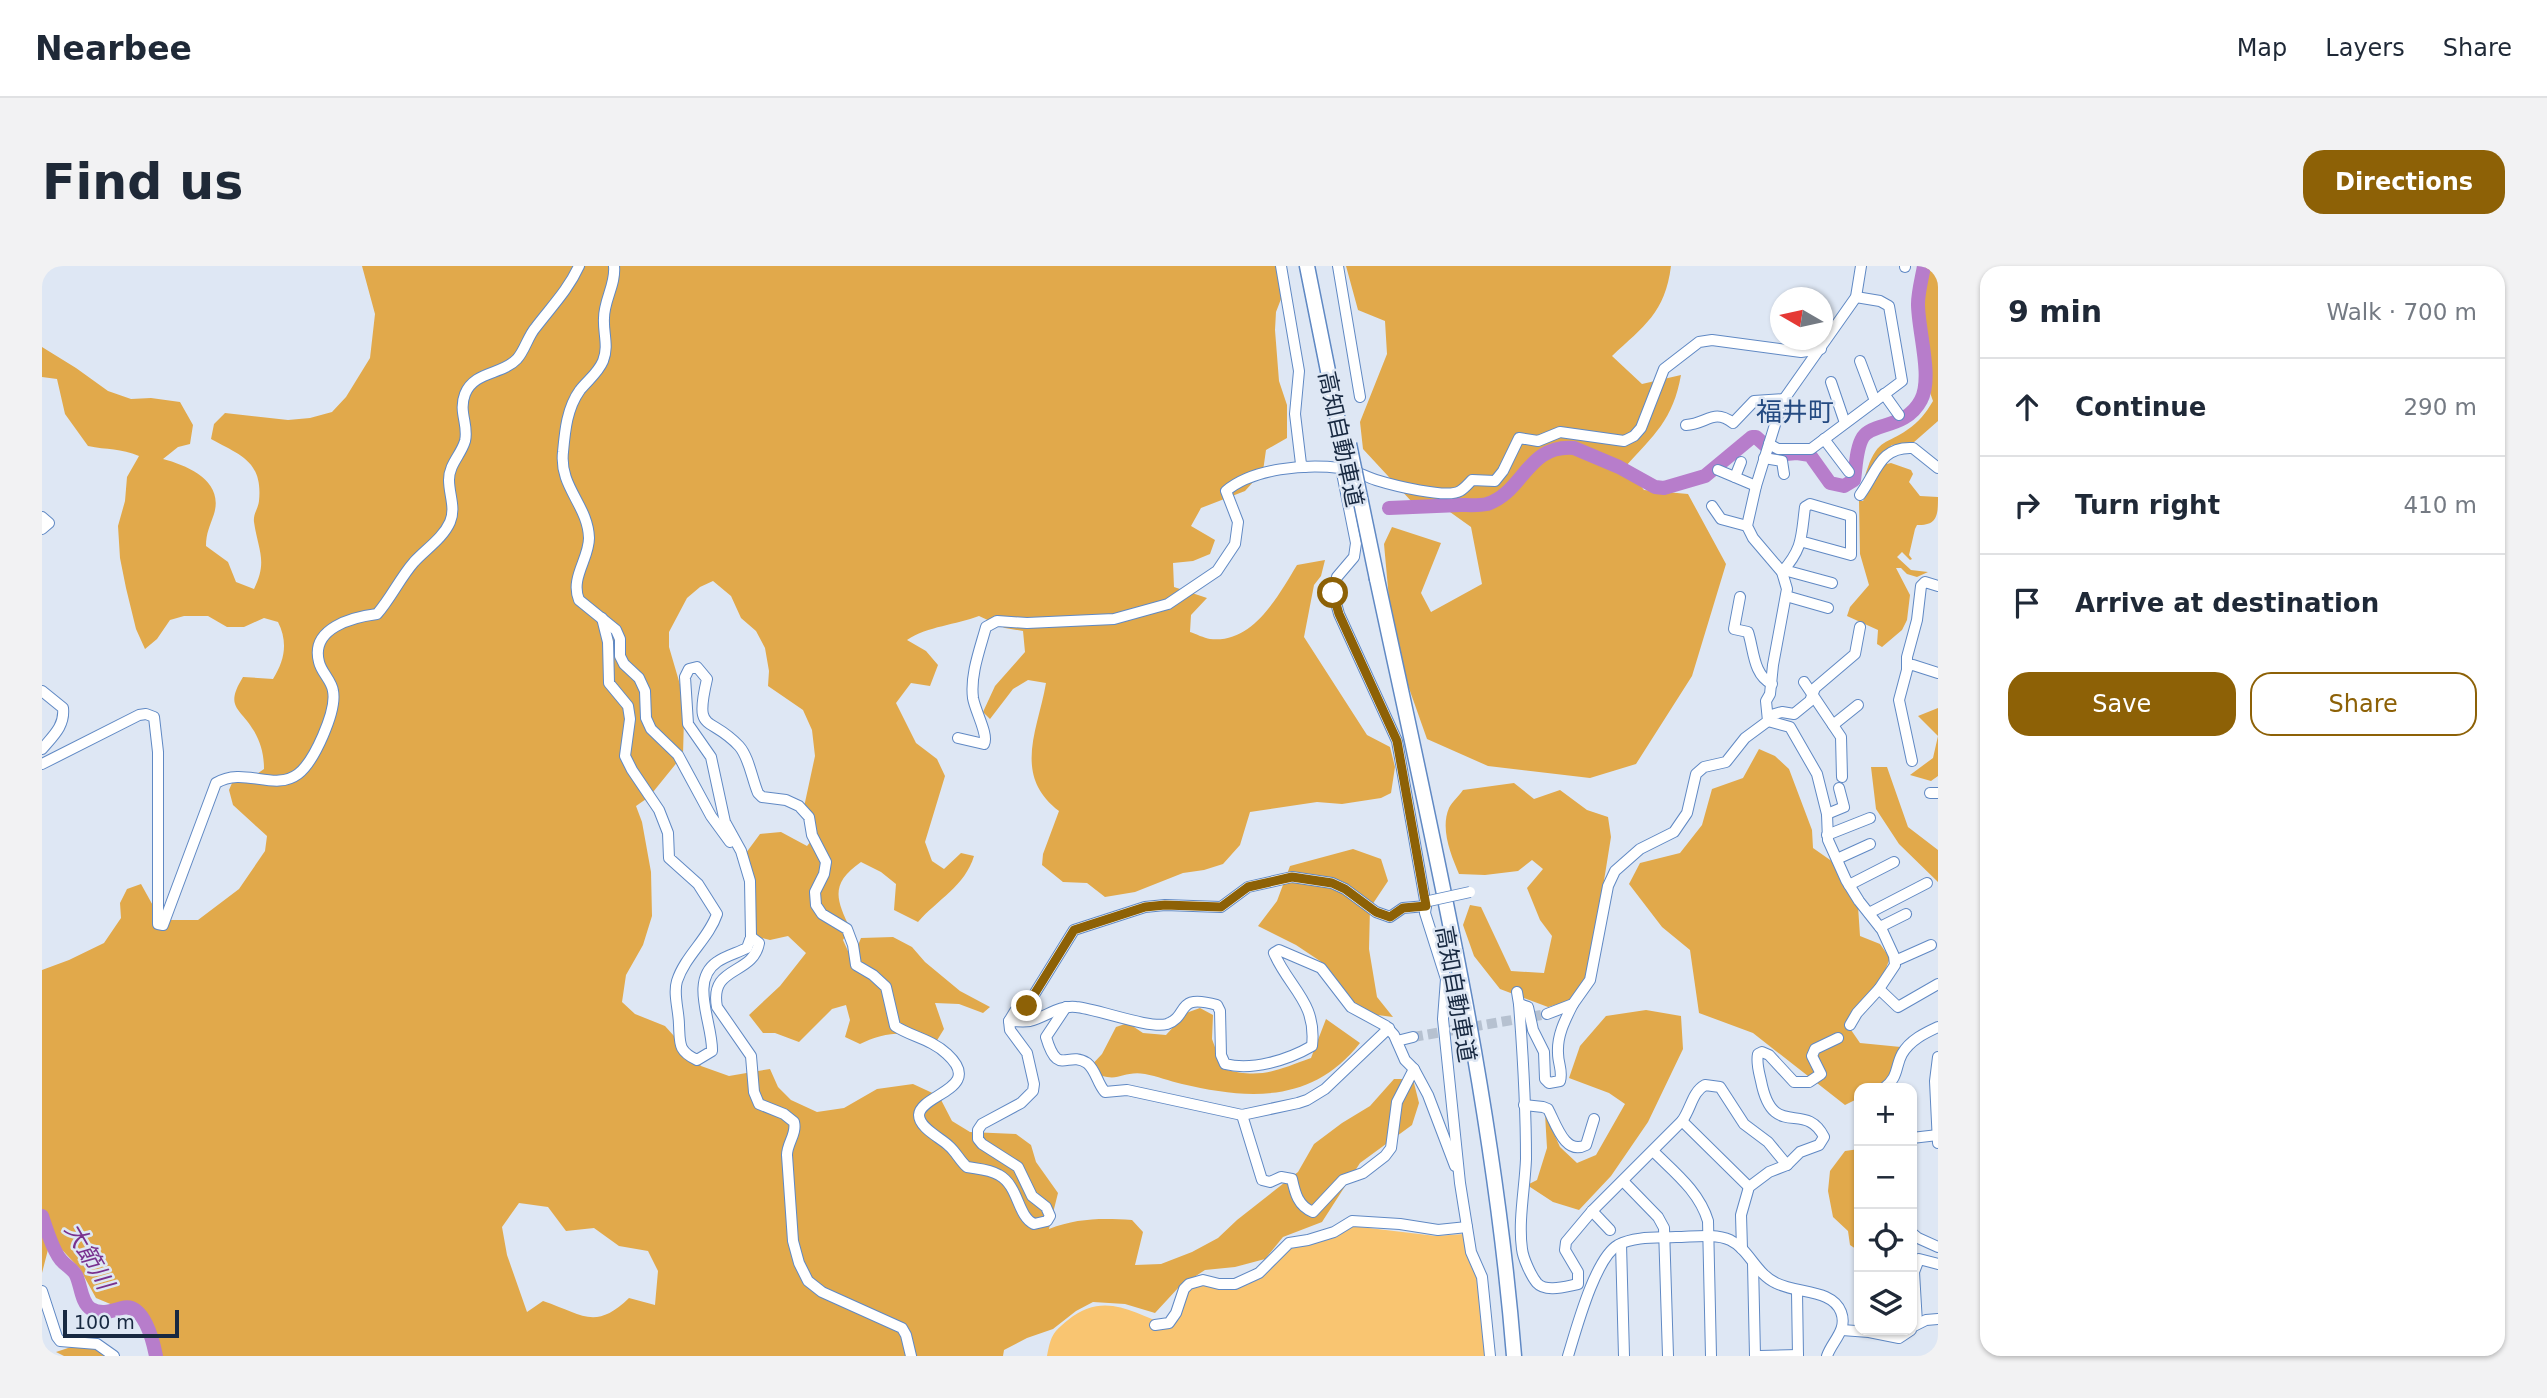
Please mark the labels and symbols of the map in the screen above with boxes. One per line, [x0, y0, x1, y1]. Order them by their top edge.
north arrow [1770, 287, 1833, 350]
street label: 高知自動車道 [1314, 369, 1368, 509]
district label: 福井町 [1756, 397, 1834, 427]
route start [1317, 577, 1348, 608]
street label: 高知自動車道 [1431, 924, 1481, 1064]
route end [1011, 990, 1042, 1021]
water label: 大節川 [59, 1218, 121, 1297]
scale bar [63, 1307, 178, 1339]

